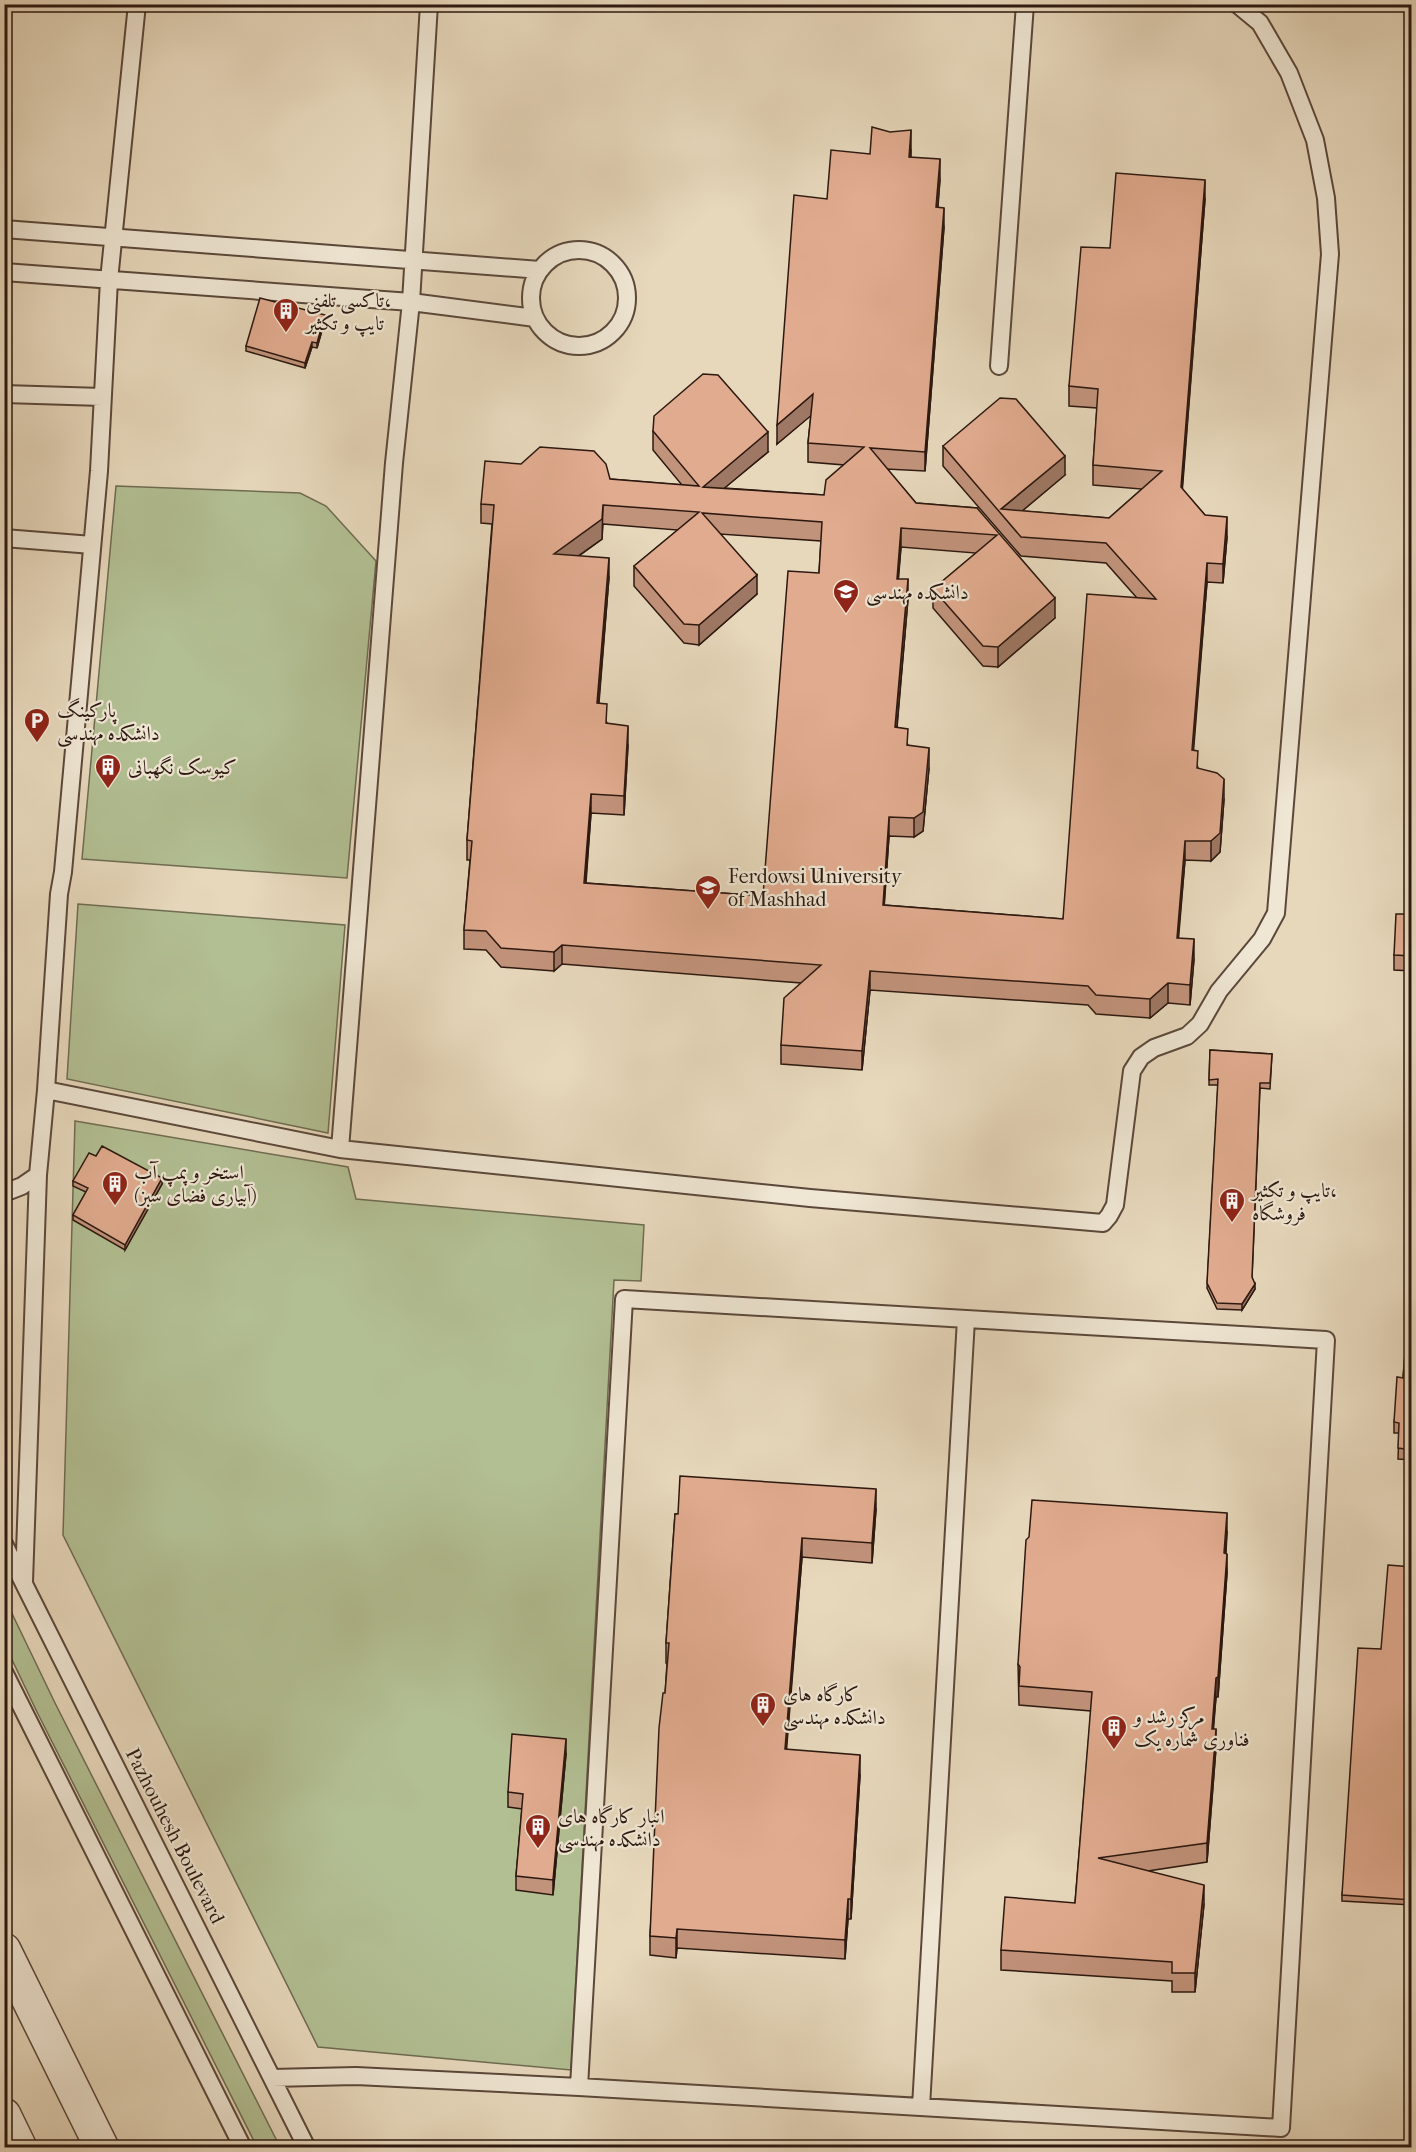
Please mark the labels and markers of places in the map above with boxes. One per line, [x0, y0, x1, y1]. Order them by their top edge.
place label: تاکسی تلفنی، تایپ و تکثیر [304, 289, 391, 337]
building icon: تاکسی تلفنی، تایپ و تکثیر [271, 296, 301, 334]
school or university icon: دانشکده مهندسی [831, 577, 861, 615]
place label: دانشکده مهندسی [866, 581, 969, 607]
place label: پارکینگ دانشکده مهندسی [57, 697, 160, 748]
parking icon: پارکینگ دانشکده مهندسی [22, 706, 52, 744]
building icon: کیوسک نگهبانی [93, 752, 123, 790]
place label: کیوسک نگهبانی [128, 756, 237, 780]
place label: Ferdowsi University of Mashhad [728, 865, 903, 911]
school or university icon: Ferdowsi University of Mashhad [693, 873, 723, 911]
place label: استخر و پمپ آب (آبیاری فضای سبز) [134, 1160, 257, 1208]
building icon: استخر و پمپ آب (آبیاری فضای سبز) [100, 1169, 130, 1207]
place label: تایپ و تکثیر، فروشگاه [1250, 1179, 1337, 1226]
building icon: تایپ و تکثیر، فروشگاه [1217, 1186, 1247, 1224]
place label: کارگاه های دانشکده مهندسی [783, 1682, 886, 1732]
building icon: کارگاه های دانشکده مهندسی [748, 1690, 778, 1728]
place label: مرکز رشد و فناوری شماره یک [1132, 1705, 1250, 1752]
building icon: مرکز رشد و فناوری شماره یک [1099, 1713, 1129, 1751]
place label: انبار کارگاه های دانشکده مهندسی [558, 1804, 665, 1854]
building icon: انبار کارگاه های دانشکده مهندسی [523, 1812, 553, 1850]

